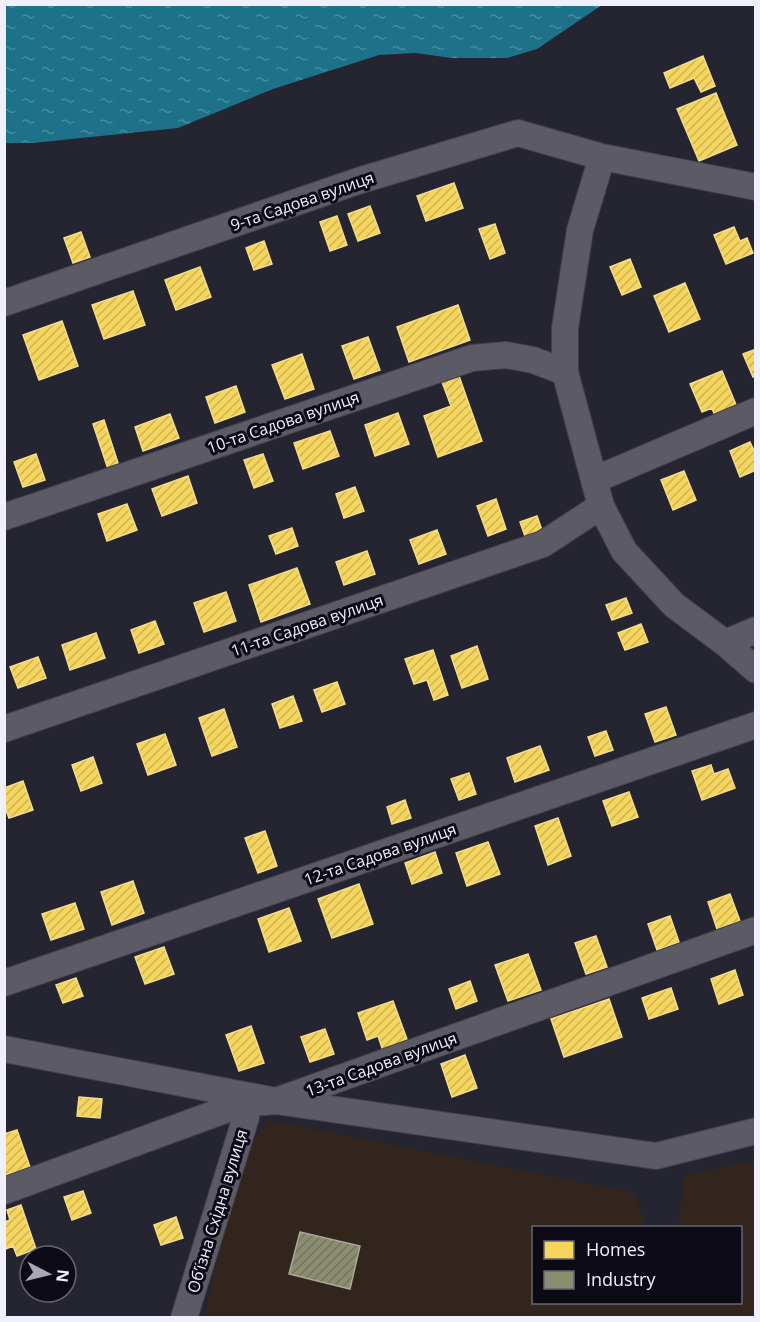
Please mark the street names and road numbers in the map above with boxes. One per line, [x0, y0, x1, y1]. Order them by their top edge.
street label: 9-та Садова вулиця [227, 166, 377, 236]
street label: 10-та Садова вулиця [204, 386, 362, 458]
street label: 11-та Садова вулиця [228, 589, 386, 661]
street label: 12-та Садова вулиця [301, 818, 459, 890]
street label: 13-та Садова вулиця [302, 1026, 460, 1102]
street label: Обʼїзна Східна вулиця [182, 1127, 252, 1295]

